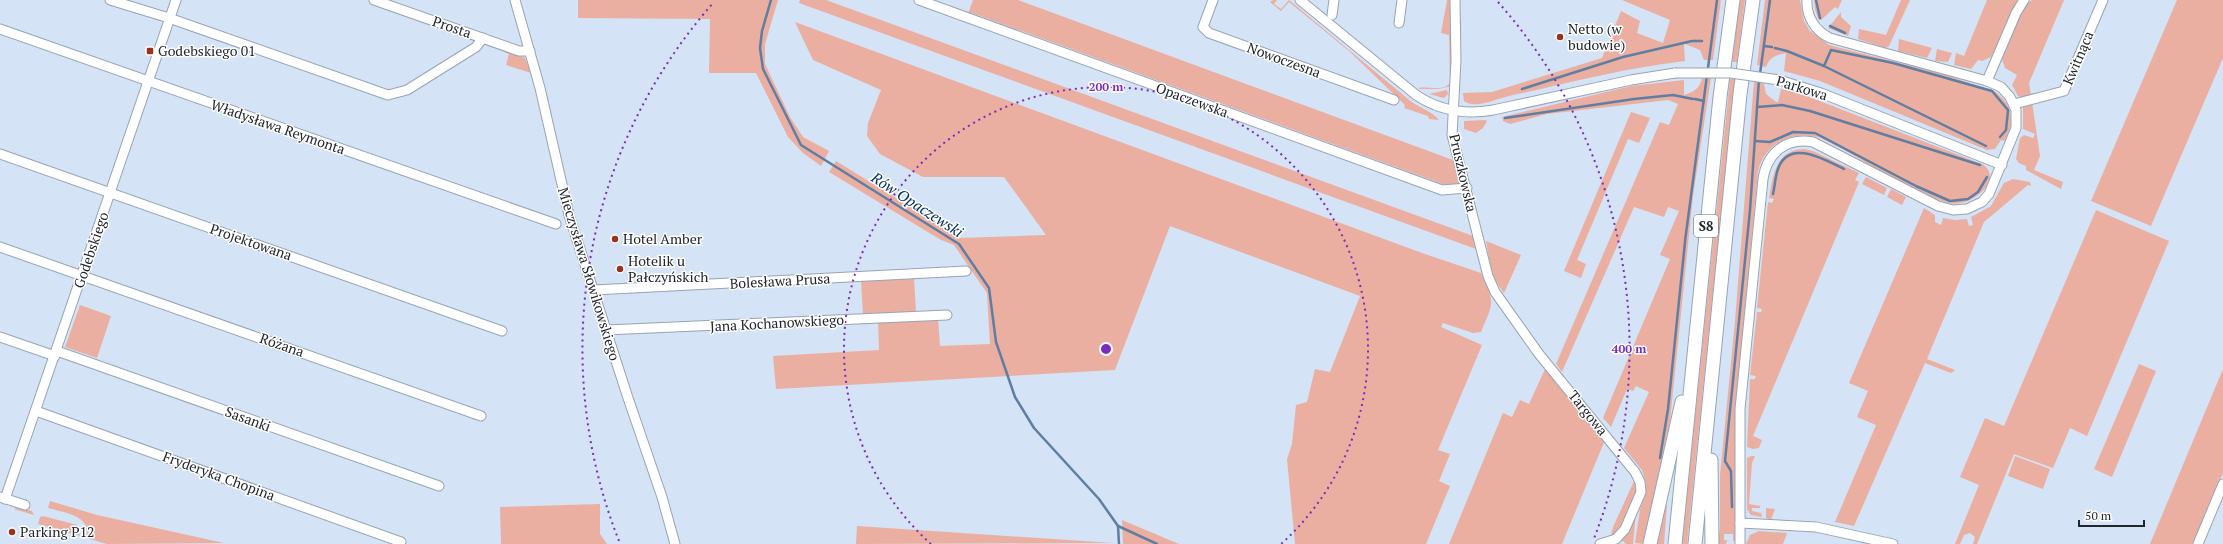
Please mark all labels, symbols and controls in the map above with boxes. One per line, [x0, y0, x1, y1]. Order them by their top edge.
street label: Prosta [430, 11, 474, 42]
place label: Netto (w budowie) [1568, 19, 1625, 54]
street label: Kwitnąca [2058, 28, 2097, 88]
marker: Netto (w budowie) [1555, 32, 1565, 42]
street label: Nowoczesna [1245, 37, 1324, 82]
place label: Godebskiego 01 [158, 41, 256, 60]
marker: Godebskiego 01 [145, 46, 155, 56]
street label: Parkowa [1774, 71, 1830, 104]
street label: Opaczewska [1153, 78, 1231, 121]
text: 200 m [1089, 79, 1123, 94]
street label: Władysława Reymonta [208, 95, 348, 158]
street label: Pruszkowska [1445, 132, 1482, 214]
water label: Rów Opaczewski [867, 166, 968, 242]
street label: Mieczysława Słowikowskiego [554, 185, 625, 363]
street label: Godebskiego [69, 209, 113, 290]
road number: S8 [1694, 215, 1718, 237]
street label: Projektowana [208, 219, 295, 264]
place label: Hotel Amber [623, 229, 703, 248]
marker: Hotel Amber [610, 234, 620, 244]
place label: Hotelik u Pałczyńskich [628, 251, 709, 286]
marker: Hotelik u Pałczyńskich [615, 264, 625, 274]
street label: Bolesława Prusa [729, 268, 831, 293]
street label: Jana Kochanowskiego [709, 309, 845, 336]
street label: Różana [258, 328, 307, 361]
text: 400 m [1612, 341, 1646, 356]
centre of rings [1099, 342, 1113, 356]
street label: Targowa [1564, 386, 1612, 439]
street label: Sasanki [223, 401, 274, 436]
street label: Fryderyka Chopina [160, 446, 278, 505]
scale bar [2079, 502, 2144, 528]
text: 50 m [2085, 508, 2112, 523]
place label: Parking P12 [20, 522, 95, 541]
marker: Parking P12 [7, 527, 17, 537]

